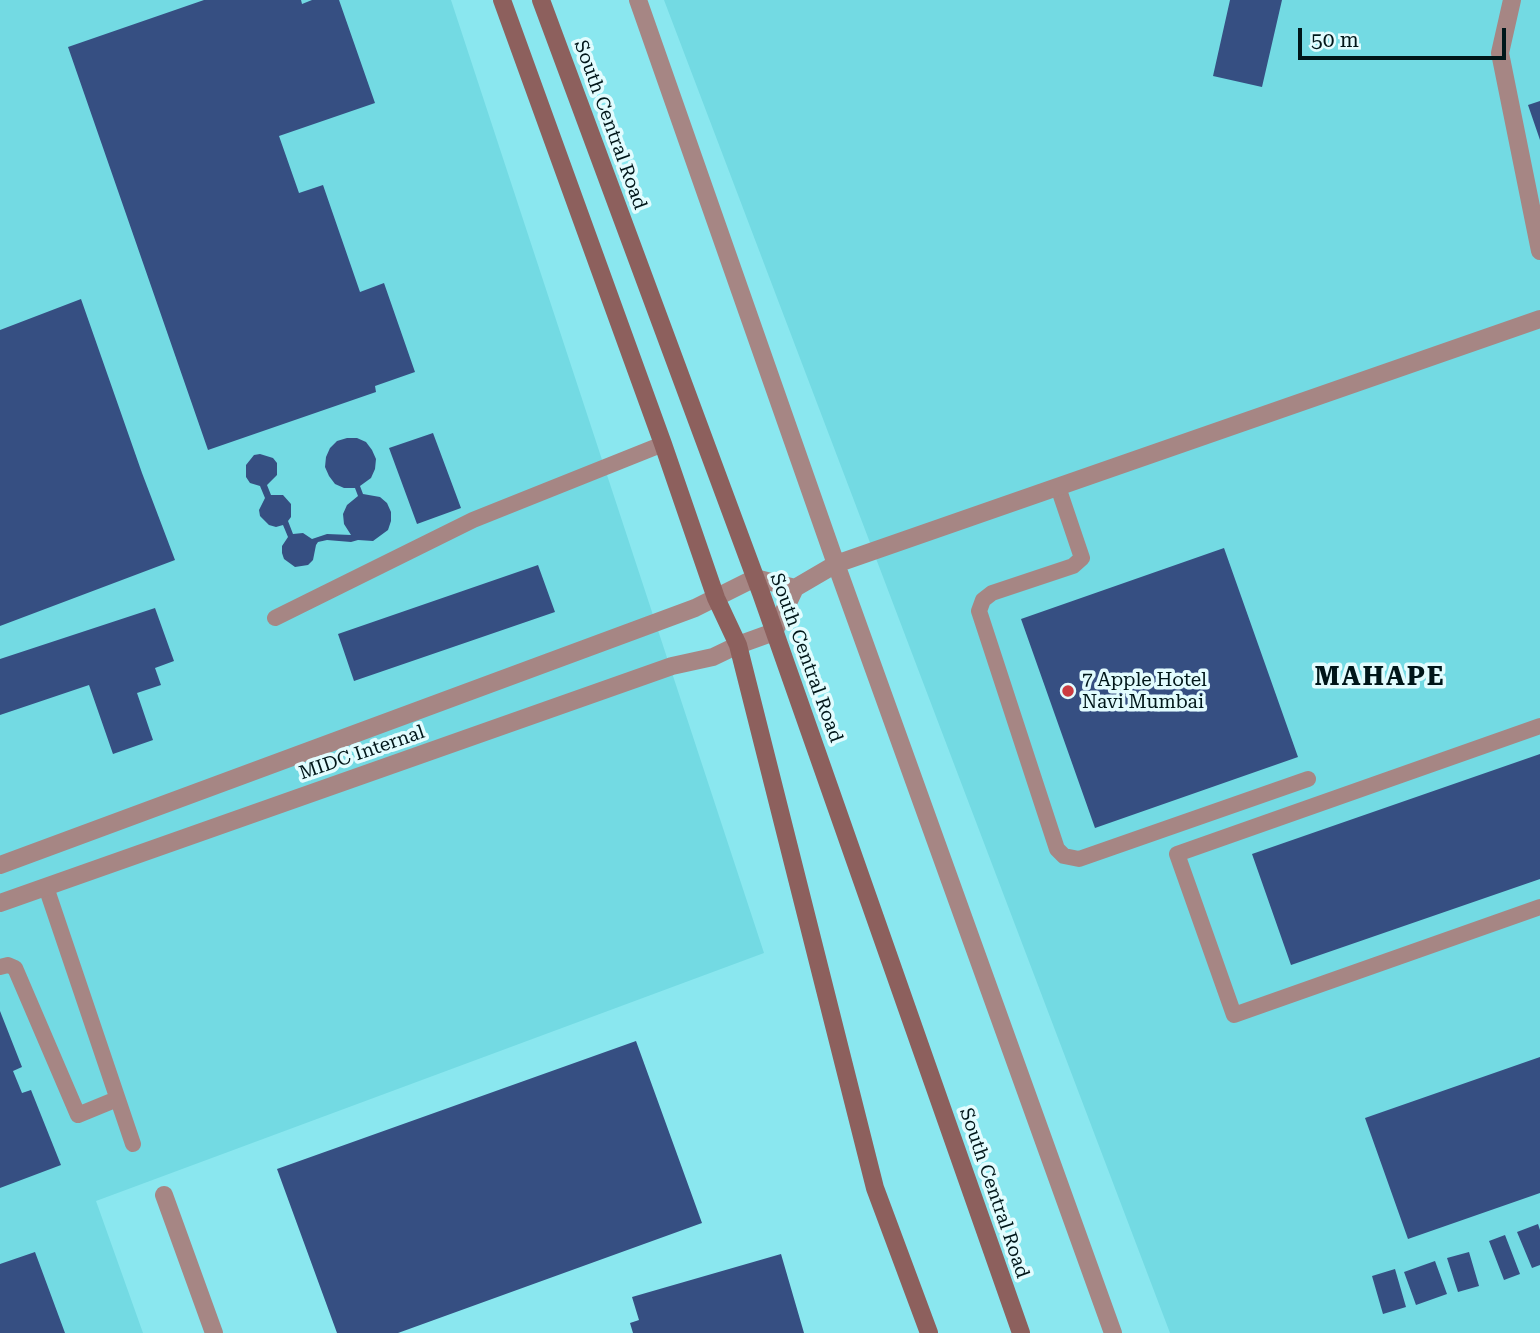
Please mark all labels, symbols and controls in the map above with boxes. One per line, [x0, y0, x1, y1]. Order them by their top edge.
scale bar [1302, 14, 1510, 58]
text: 50 m [1311, 28, 1359, 52]
street label: South Central Road [569, 37, 651, 213]
street label: South Central Road [765, 570, 847, 746]
district label: MAHAPE [1315, 661, 1445, 693]
place label: 7 Apple Hotel Navi Mumbai [1082, 669, 1207, 713]
marker: 7 Apple Hotel Navi Mumbai [1060, 683, 1076, 699]
street label: MIDC Internal [296, 721, 428, 785]
street label: South Central Road [954, 1105, 1034, 1281]

